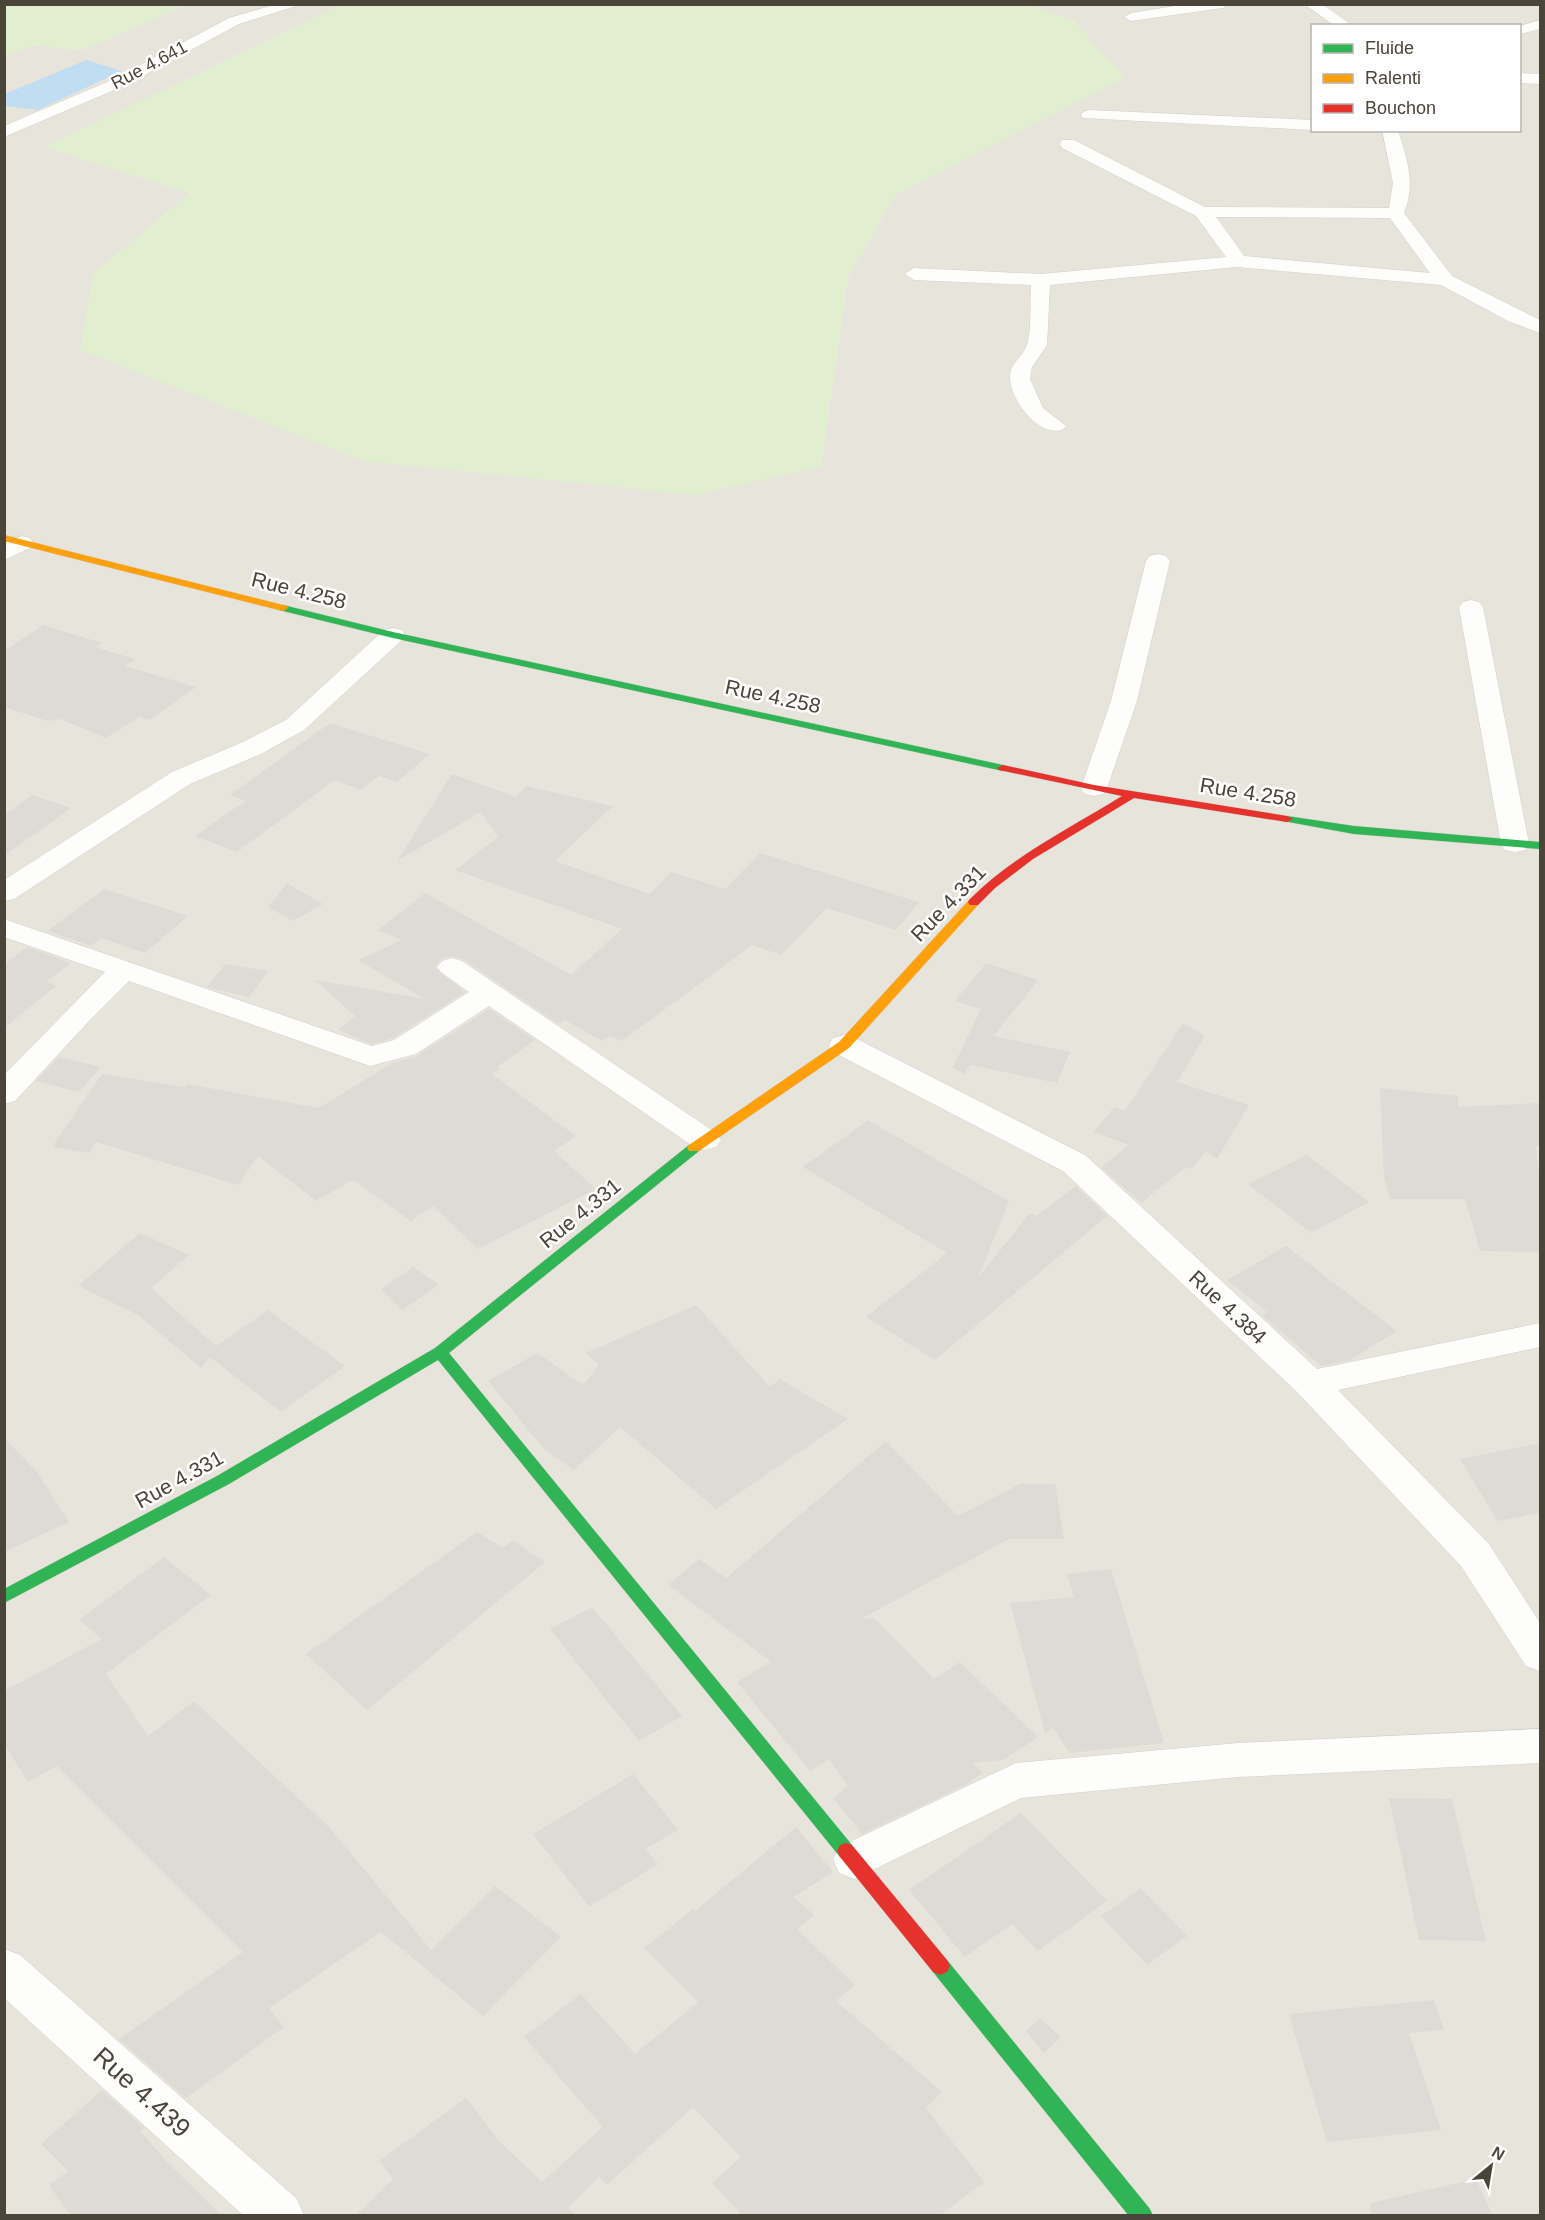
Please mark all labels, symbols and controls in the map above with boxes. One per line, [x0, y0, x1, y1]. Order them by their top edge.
legend [1311, 24, 1521, 132]
street label: Rue 4.641 [108, 37, 190, 93]
text: Fluide [1365, 38, 1414, 58]
text: Ralenti [1365, 68, 1421, 88]
text: Bouchon [1365, 98, 1436, 118]
street label: Rue 4.258 [249, 567, 349, 613]
street label: Rue 4.258 [723, 675, 823, 717]
street label: Rue 4.258 [1198, 773, 1298, 811]
street label: Rue 4.331 [906, 860, 990, 946]
street label: Rue 4.331 [535, 1174, 625, 1252]
street label: Rue 4.384 [1185, 1266, 1272, 1349]
street label: Rue 4.331 [131, 1445, 227, 1513]
street label: Rue 4.439 [87, 2041, 197, 2143]
north arrow [1461, 2136, 1521, 2196]
text: N [1489, 2143, 1508, 2164]

